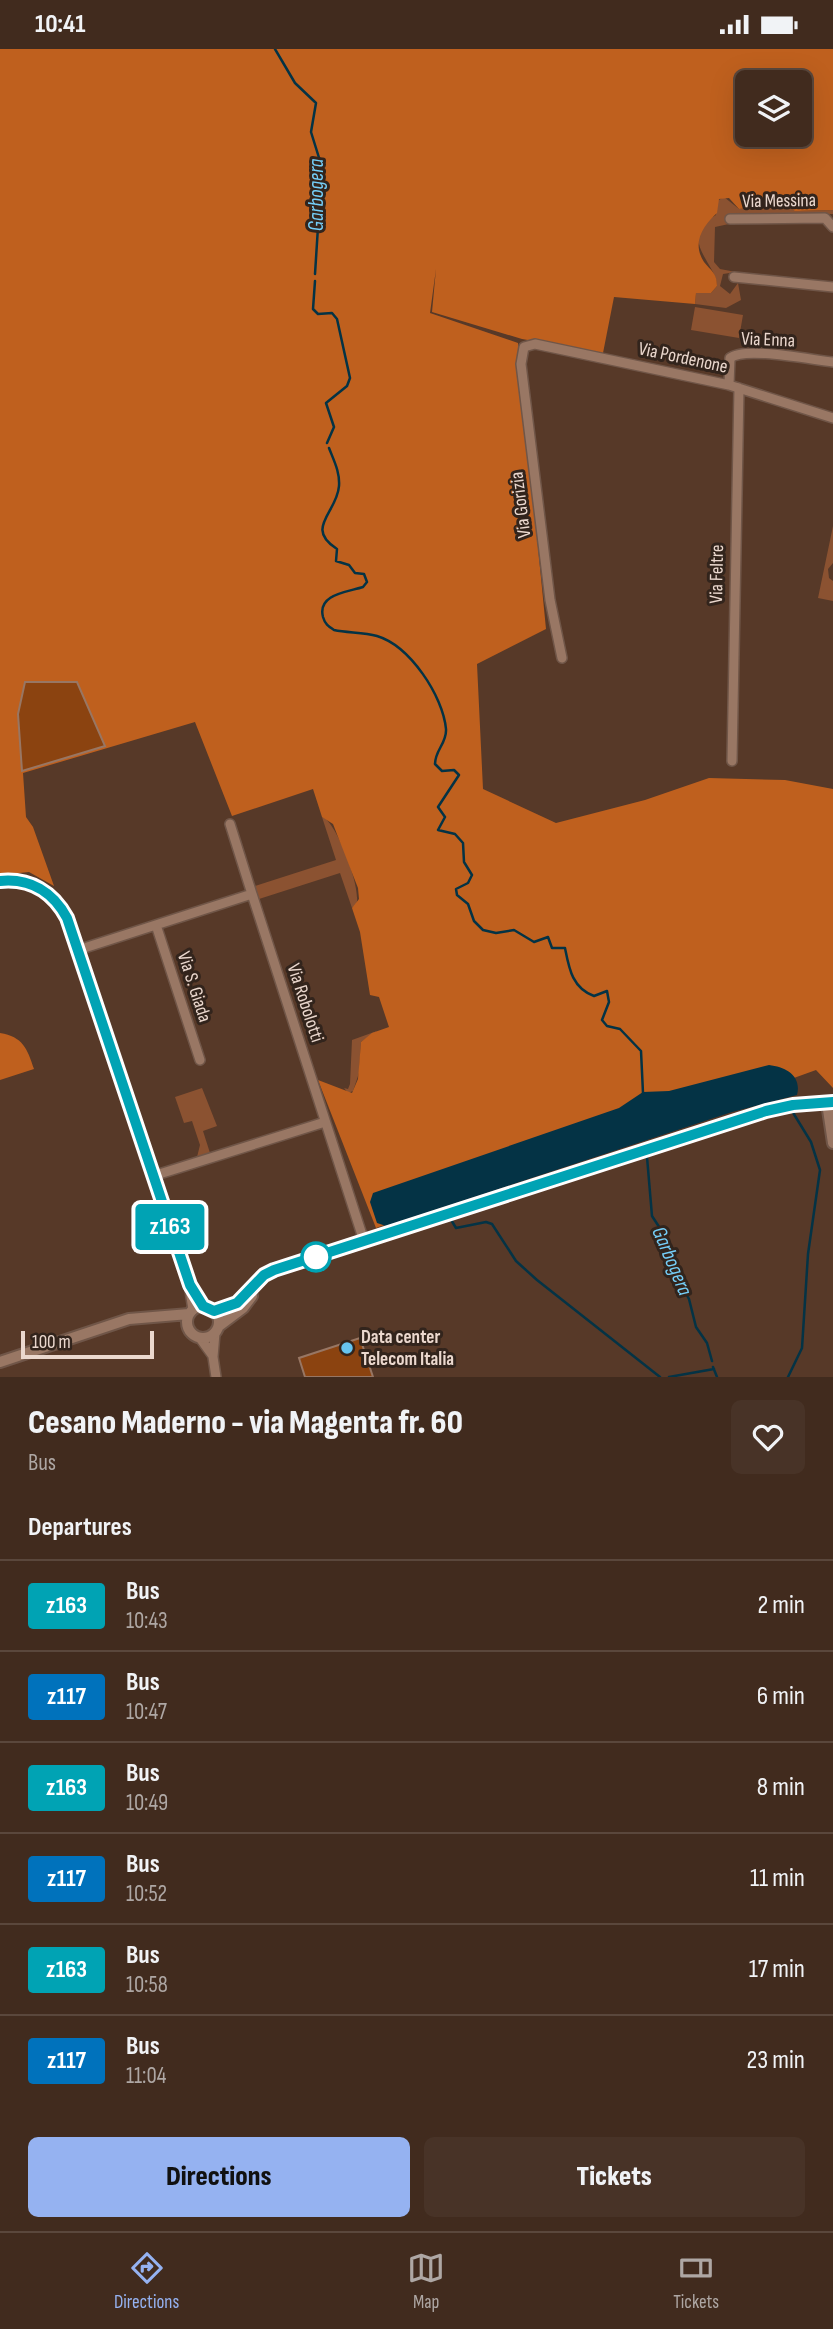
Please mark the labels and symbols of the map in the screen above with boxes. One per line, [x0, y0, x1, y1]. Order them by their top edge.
water label: Garbogera [304, 158, 329, 231]
street label: Via Messina [742, 189, 816, 213]
street label: Via Enna [741, 328, 795, 352]
street label: Via Pordenone [636, 337, 730, 379]
street label: Via Gorizia [506, 471, 536, 539]
street label: Via Feltre [705, 544, 729, 604]
street label: Via S. Giada [172, 949, 216, 1025]
street label: Via Robolotti [282, 961, 328, 1045]
line badge: z163 [121, 1204, 219, 1250]
water label: Garbogera [646, 1223, 698, 1300]
unlabelled marker [301, 1242, 331, 1272]
place label: Data center Telecom Italia [361, 1326, 454, 1371]
scale bar [21, 1328, 154, 1360]
marker: Data center Telecom Italia [339, 1340, 355, 1356]

